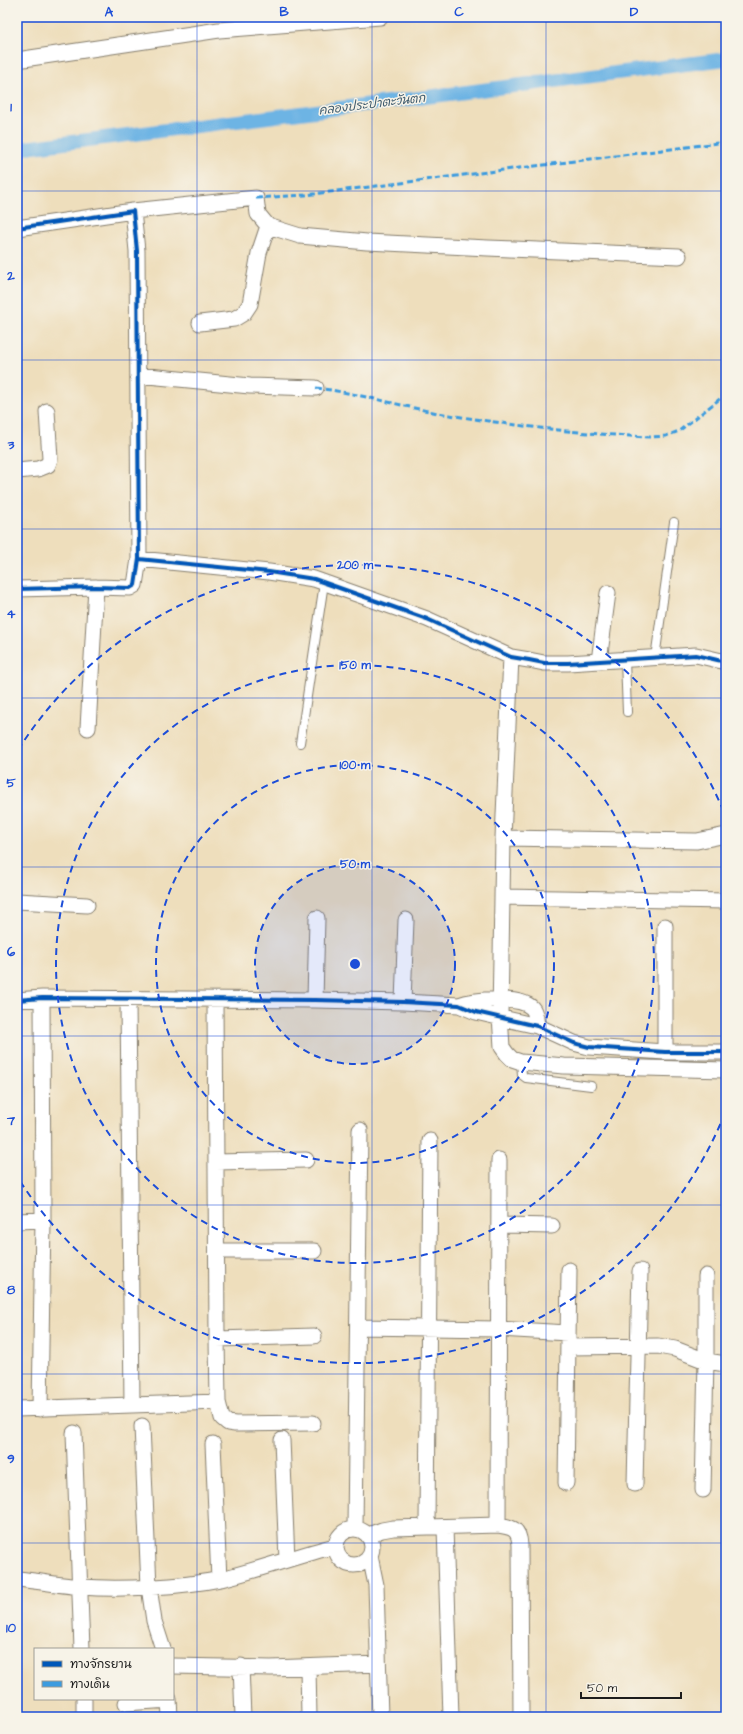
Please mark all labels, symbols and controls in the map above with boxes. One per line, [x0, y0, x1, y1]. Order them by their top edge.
text: A [105, 3, 114, 21]
text: B [279, 3, 289, 21]
text: C [454, 3, 464, 21]
text: D [630, 3, 639, 21]
water label: คลองประปาตะวันตก [318, 89, 428, 119]
text: 1 [10, 98, 12, 116]
text: 2 [6, 267, 15, 285]
text: 3 [7, 436, 15, 454]
text: 200 m [336, 557, 374, 574]
text: 4 [7, 605, 16, 623]
text: 150 m [339, 657, 372, 674]
text: 100 m [340, 757, 371, 774]
text: 5 [6, 774, 16, 792]
text: 50 m [340, 856, 371, 873]
text: 6 [7, 943, 16, 961]
centre of rings [348, 957, 362, 971]
text: 7 [6, 1112, 16, 1130]
text: 8 [7, 1281, 16, 1299]
text: 9 [7, 1450, 15, 1468]
text: 10 [6, 1619, 17, 1637]
legend [34, 1648, 174, 1700]
text: ทางจักรยาน [70, 1656, 132, 1673]
scale bar [581, 1674, 681, 1700]
text: ทางเดิน [70, 1676, 110, 1693]
text: 50 m [587, 1680, 618, 1697]

